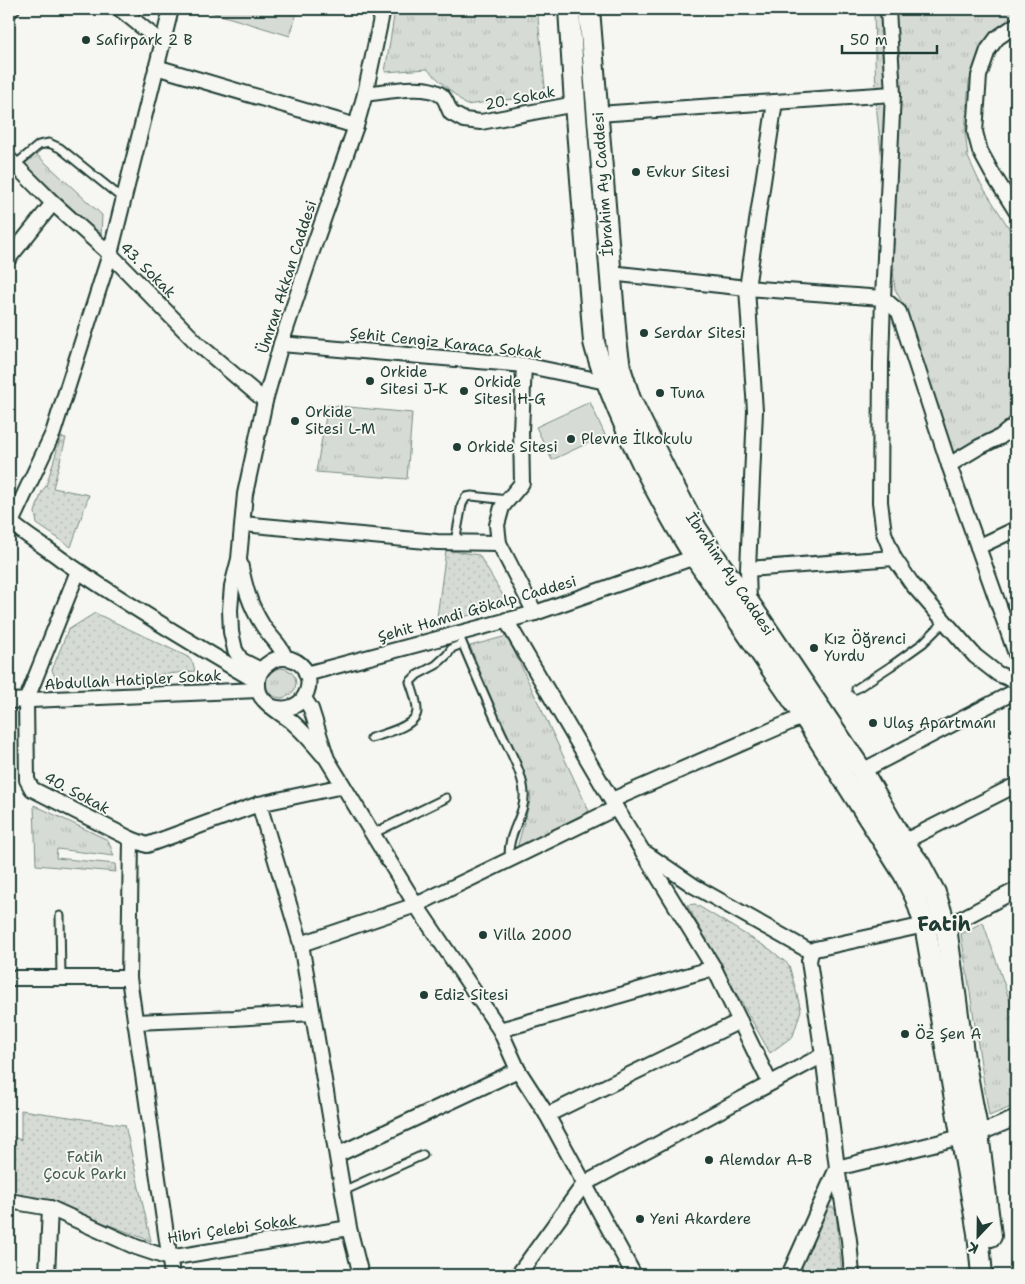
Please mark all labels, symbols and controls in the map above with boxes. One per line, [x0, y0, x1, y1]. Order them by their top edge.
scale bar [842, 22, 938, 54]
place label: Safirpark 2 B [96, 30, 192, 50]
text: 50 m [850, 30, 888, 50]
marker: Safirpark 2 B [80, 34, 92, 46]
street label: 20. Sokak [483, 81, 557, 115]
street label: İbrahim Ay Caddesi [588, 111, 618, 257]
place label: Evkur Sitesi [646, 162, 730, 182]
marker: Evkur Sitesi [630, 166, 642, 178]
street label: Ümran Akkan Caddesi [253, 198, 321, 356]
street label: 43. Sokak [116, 238, 180, 302]
street label: Şehit Cengiz Karaca Sokak [349, 323, 543, 363]
place label: Serdar Sitesi [654, 323, 746, 343]
marker: Serdar Sitesi [638, 327, 650, 339]
place label: Orkide Sitesi J-K [380, 362, 448, 399]
place label: Orkide Sitesi H-G [474, 372, 546, 409]
marker: Orkide Sitesi J-K [364, 375, 376, 387]
place label: Tuna [670, 383, 705, 403]
marker: Orkide Sitesi H-G [458, 385, 470, 397]
marker: Tuna [654, 387, 666, 399]
place label: Orkide Sitesi L-M [305, 402, 376, 439]
marker: Orkide Sitesi L-M [289, 415, 301, 427]
place label: Plevne İlkokulu [581, 429, 693, 449]
marker: Plevne İlkokulu [565, 433, 577, 445]
place label: Orkide Sitesi [467, 437, 558, 457]
marker: Orkide Sitesi [451, 441, 463, 453]
street label: İbrahim Ay Caddesi [681, 508, 779, 640]
street label: Şehit Hamdi Gökalp Caddesi [375, 571, 579, 647]
place label: Kız Öğrenci Yurdu [824, 629, 906, 666]
marker: Kız Öğrenci Yurdu [808, 642, 820, 654]
street label: Abdullah Hatipler Sokak [44, 665, 222, 695]
place label: Ulaş Apartmanı [883, 713, 996, 733]
marker: Ulaş Apartmanı [867, 717, 879, 729]
street label: 40. Sokak [41, 767, 113, 819]
district label: Fatih [917, 911, 971, 937]
place label: Villa 2000 [493, 925, 572, 945]
marker: Villa 2000 [477, 929, 489, 941]
place label: Ediz Sitesi [434, 985, 508, 1005]
marker: Ediz Sitesi [418, 989, 430, 1001]
place label: Öz Şen A [915, 1024, 981, 1044]
marker: Öz Şen A [899, 1028, 911, 1040]
park label: Fatih Çocuk Parkı [43, 1147, 127, 1184]
place label: Alemdar A-B [719, 1150, 812, 1170]
marker: Alemdar A-B [703, 1154, 715, 1166]
place label: Yeni Akardere [650, 1209, 751, 1229]
street label: Hibri Çelebi Sokak [166, 1210, 298, 1248]
north arrow [952, 1212, 1002, 1262]
marker: Yeni Akardere [634, 1213, 646, 1225]
text: K [965, 1238, 981, 1258]

